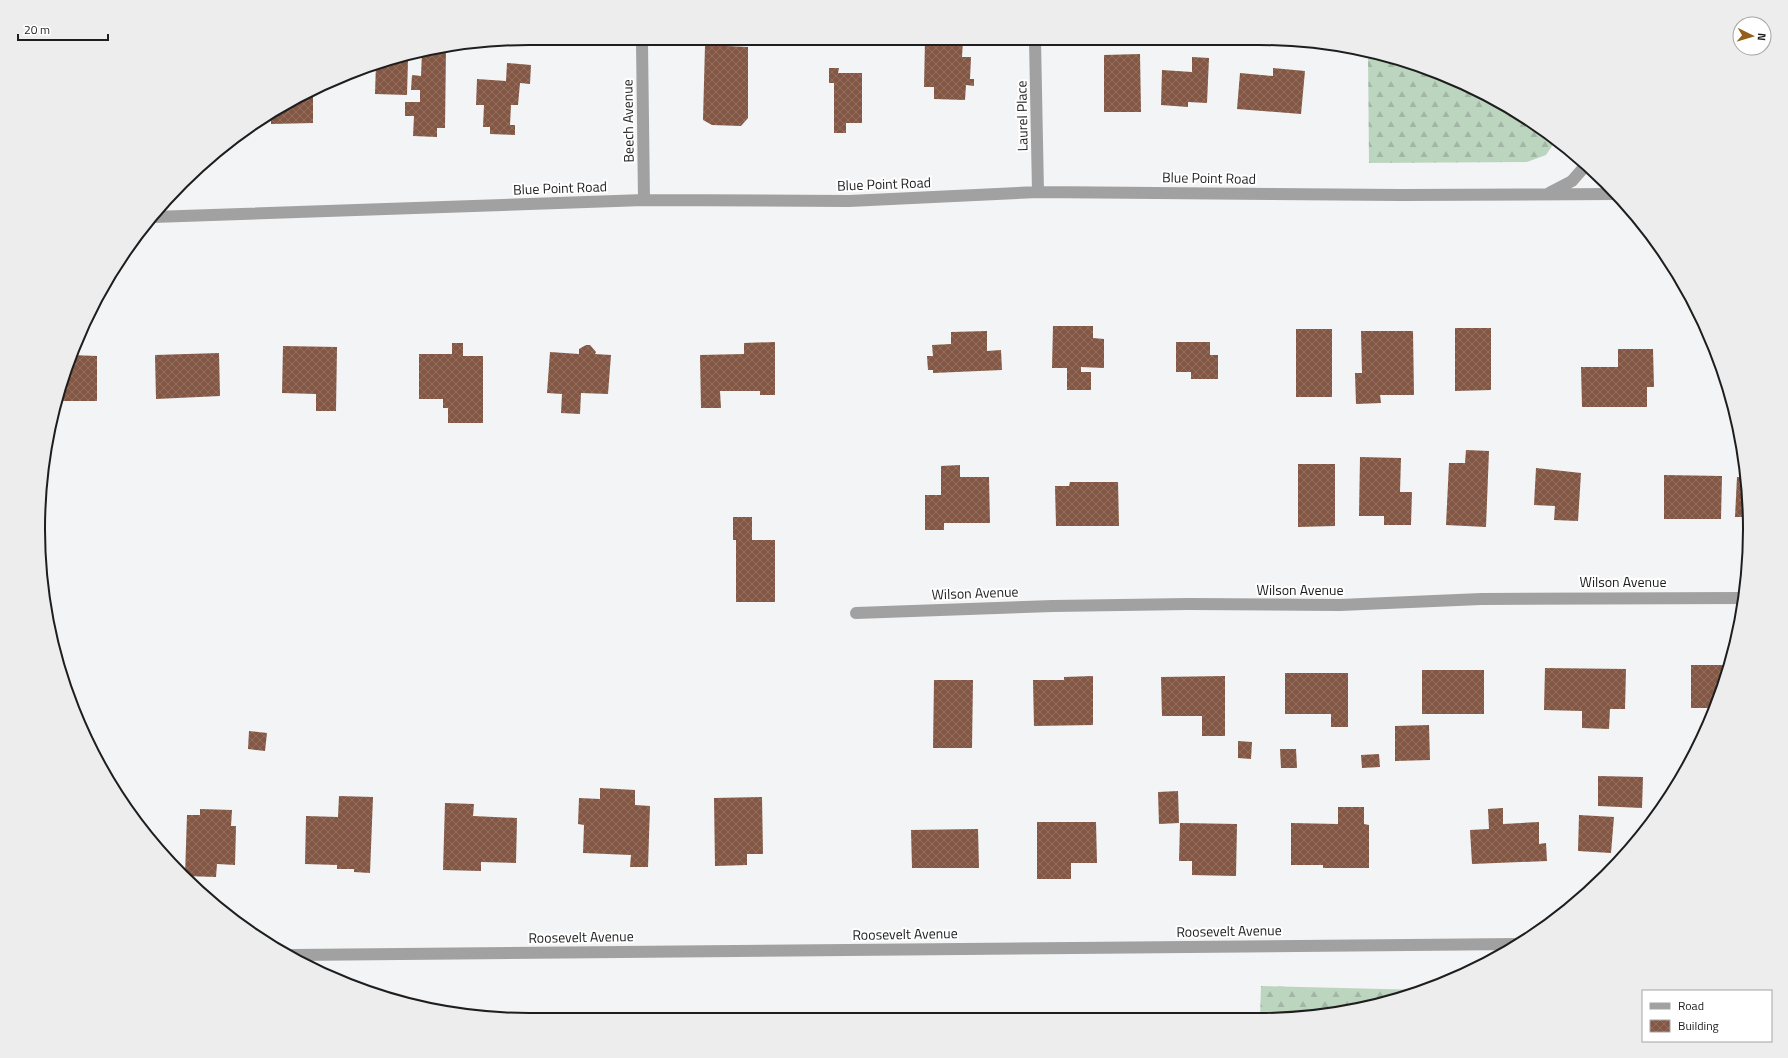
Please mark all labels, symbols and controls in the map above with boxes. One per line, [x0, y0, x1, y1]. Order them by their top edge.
scale bar [18, 16, 108, 42]
north arrow [1732, 16, 1772, 56]
text: 20 m [24, 20, 50, 39]
text: N [1754, 32, 1770, 41]
street label: Beech Avenue [616, 79, 639, 163]
street label: Laurel Place [1010, 80, 1033, 152]
street label: Blue Point Road [1162, 166, 1256, 189]
street label: Blue Point Road [837, 171, 931, 196]
street label: Blue Point Road [513, 175, 607, 200]
street label: Wilson Avenue [1580, 571, 1667, 592]
street label: Wilson Avenue [1257, 579, 1344, 600]
street label: Wilson Avenue [931, 580, 1019, 605]
street label: Roosevelt Avenue [1176, 919, 1282, 942]
street label: Roosevelt Avenue [852, 922, 958, 945]
street label: Roosevelt Avenue [528, 925, 634, 948]
legend [1642, 990, 1772, 1042]
text: Road [1678, 996, 1704, 1015]
text: Building [1678, 1016, 1719, 1035]

